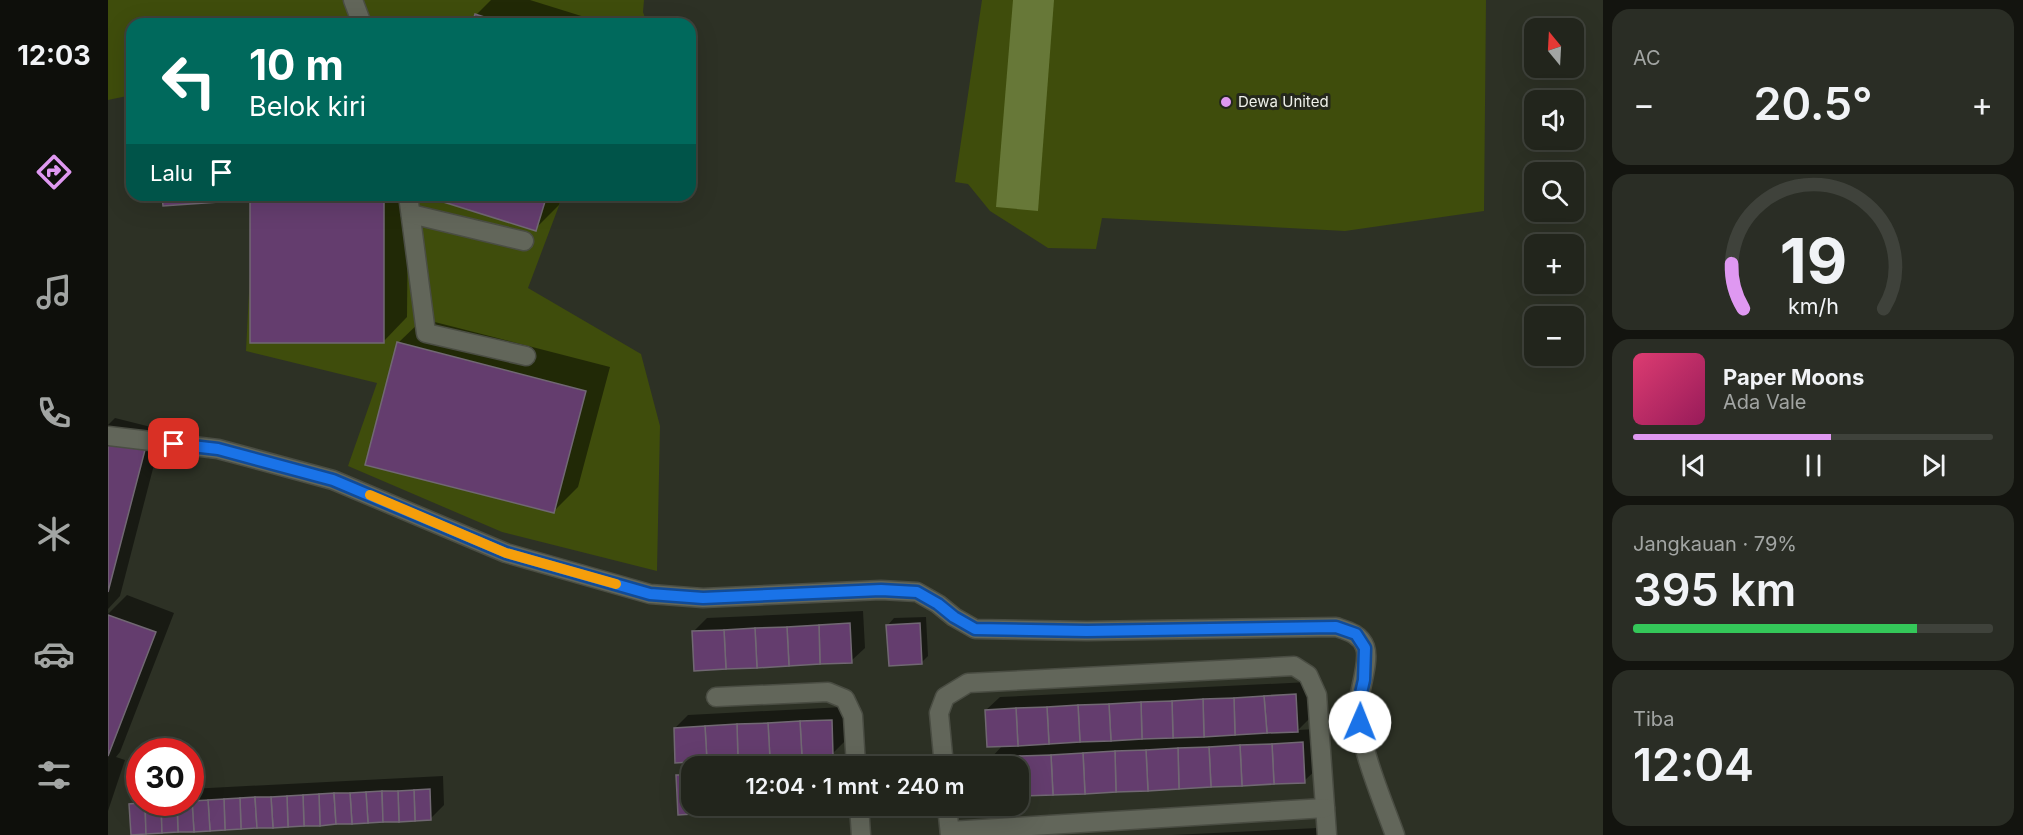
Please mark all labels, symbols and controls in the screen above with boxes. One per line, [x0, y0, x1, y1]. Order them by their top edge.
north arrow [1524, 18, 1584, 78]
map controls [1524, 18, 1584, 366]
text: 12:03 [17, 39, 91, 72]
text: 10 m [249, 39, 344, 90]
icon: left [150, 42, 228, 120]
text: AC [1633, 46, 1661, 70]
text: 20.5° [1753, 76, 1873, 131]
text: − [1633, 84, 1655, 124]
text: + [1971, 84, 1993, 124]
text: Belok kiri [249, 90, 366, 123]
button: sound [1524, 90, 1584, 150]
place label: Dewa United [1238, 92, 1329, 111]
marker: Dewa United [1219, 95, 1233, 109]
icon: directions [33, 151, 75, 193]
icon: arrive [205, 156, 238, 189]
text: Lalu [150, 160, 193, 186]
button: search [1524, 162, 1584, 222]
text: 19 [1779, 223, 1847, 298]
button: + [1524, 234, 1584, 294]
icon: music [33, 271, 75, 313]
text: km/h [1788, 294, 1838, 320]
button: − [1524, 306, 1584, 366]
text: Paper Moons [1723, 364, 1864, 390]
text: Ada Vale [1723, 390, 1806, 414]
icon: phone [33, 392, 75, 434]
pin [148, 418, 199, 469]
icon: arrive [157, 427, 190, 460]
icon: previous [1677, 449, 1710, 482]
icon: pause [1797, 449, 1830, 482]
icon: next [1917, 449, 1950, 482]
icon: climate [33, 513, 75, 555]
text: Jangkauan · 79% [1633, 532, 1797, 556]
text: 395 km [1633, 562, 1796, 617]
icon: car [33, 633, 75, 675]
position arrow [1328, 690, 1392, 754]
text: Tiba [1633, 707, 1674, 731]
text: 12:04 [1633, 737, 1754, 792]
speed limit sign: 30 [126, 738, 204, 816]
icon: filters [33, 754, 75, 796]
text: 12:04 · 1 mnt · 240 m [745, 773, 965, 799]

